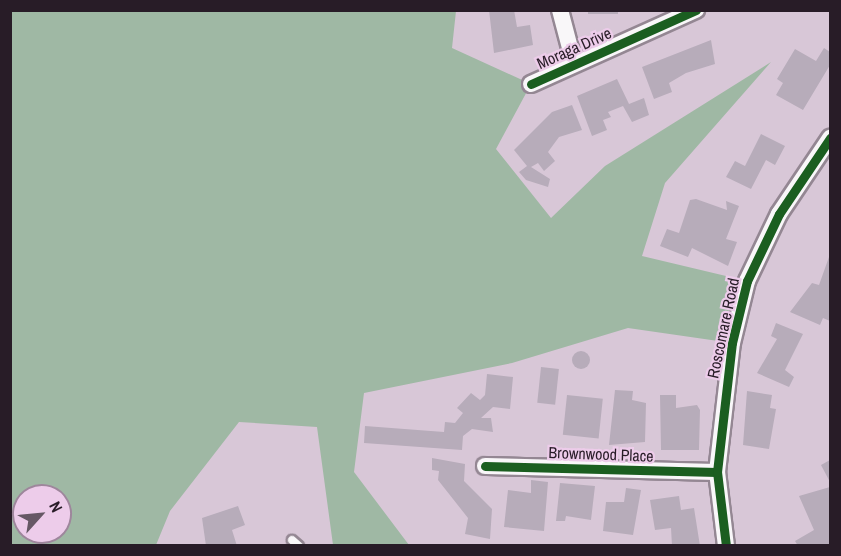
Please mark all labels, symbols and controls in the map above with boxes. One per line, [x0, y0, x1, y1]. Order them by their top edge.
street label: Moraga Drive [534, 23, 614, 73]
street label: Roscomare Road [703, 276, 743, 380]
street label: Brownwood Place [548, 443, 654, 465]
north arrow [12, 484, 72, 544]
text: N [44, 498, 68, 516]

